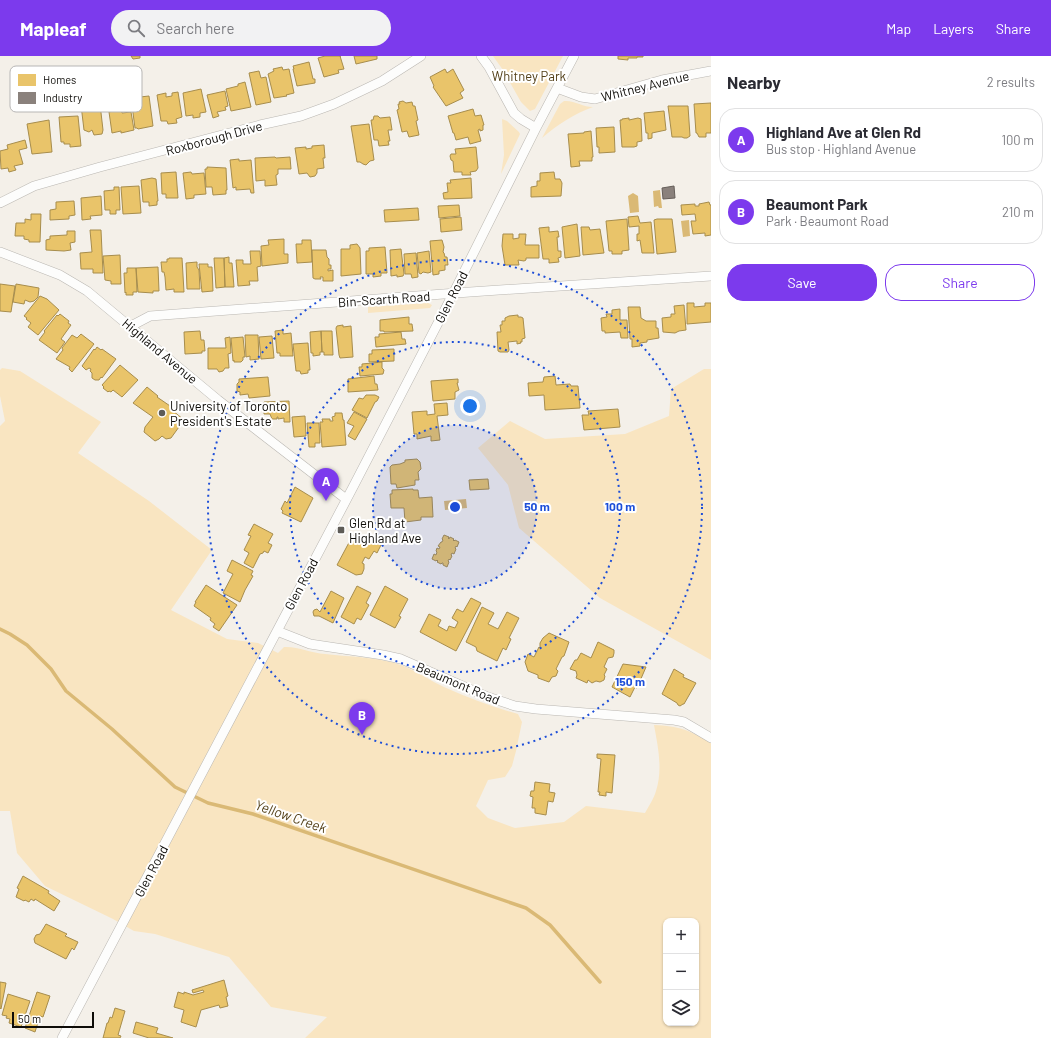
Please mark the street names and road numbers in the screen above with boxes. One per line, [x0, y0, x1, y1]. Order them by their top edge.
street label: Whitney Avenue [599, 67, 691, 105]
street label: Roxborough Drive [164, 117, 264, 159]
street label: Glen Road [431, 268, 471, 326]
street label: Bin-Scarth Road [337, 288, 431, 310]
street label: Highland Avenue [119, 315, 201, 387]
street label: Glen Road [281, 555, 321, 613]
street label: Beaumont Road [414, 658, 502, 708]
street label: Glen Road [131, 842, 171, 900]

